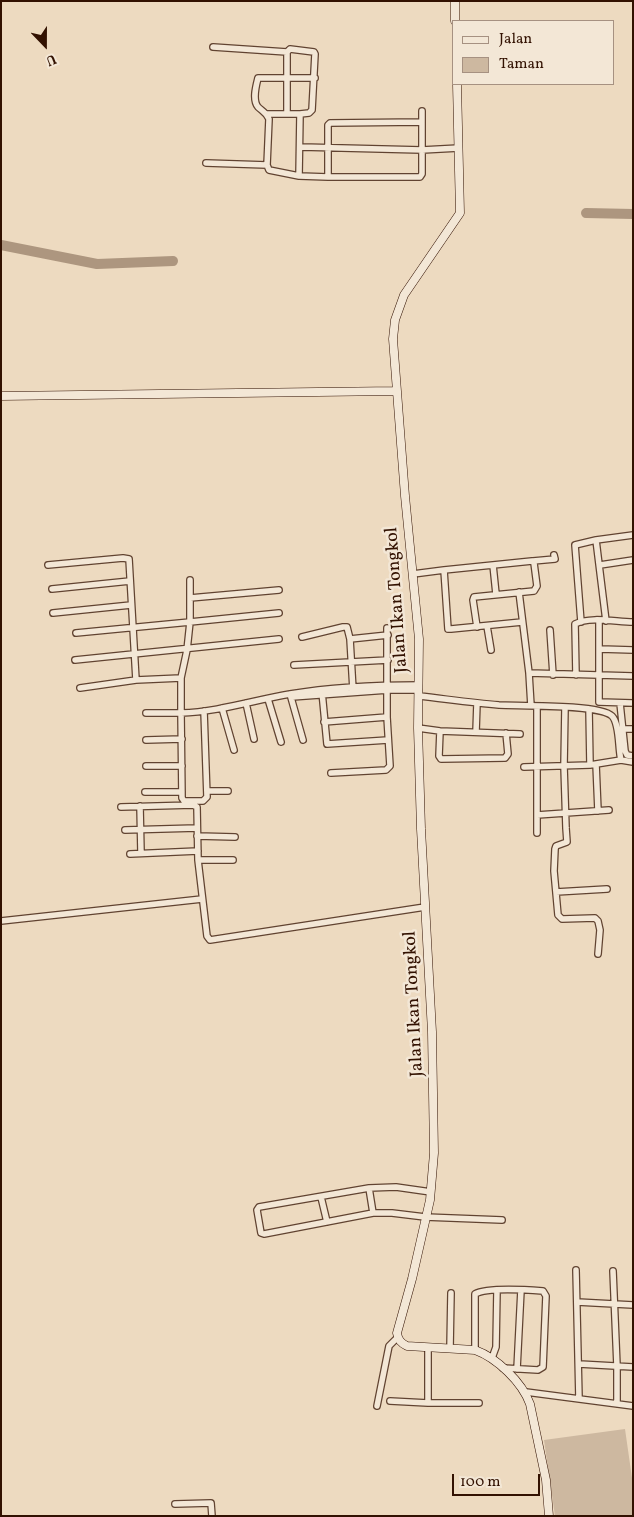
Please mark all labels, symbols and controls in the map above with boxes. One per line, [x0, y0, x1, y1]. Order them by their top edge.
north arrow [20, 20, 70, 70]
legend [452, 20, 614, 85]
text: Jalan [499, 29, 532, 50]
text: U [43, 49, 59, 70]
text: Taman [499, 54, 544, 75]
street label: Jalan Ikan Tongkol [382, 526, 414, 674]
street label: Jalan Ikan Tongkol [400, 930, 430, 1078]
scale bar [454, 1464, 542, 1496]
text: 100 m [460, 1472, 500, 1493]

